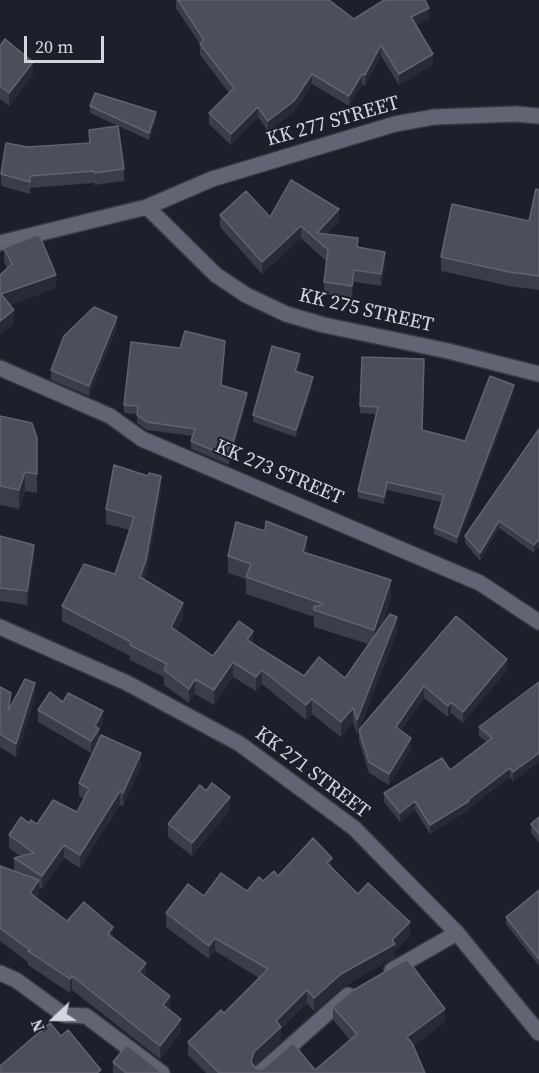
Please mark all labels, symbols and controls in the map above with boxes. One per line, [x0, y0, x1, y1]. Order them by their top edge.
scale bar [27, 24, 106, 62]
text: 20 m [35, 34, 73, 59]
street label: KK 277 STREET [264, 92, 402, 152]
street label: KK 275 STREET [296, 284, 436, 338]
street label: KK 273 STREET [211, 435, 347, 511]
street label: KK 271 STREET [250, 722, 374, 824]
north arrow [24, 989, 84, 1049]
text: N [25, 1016, 50, 1035]

